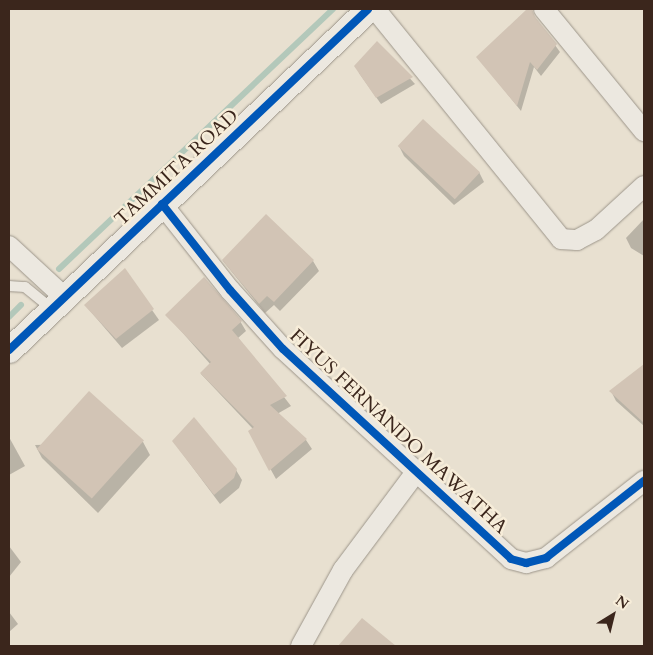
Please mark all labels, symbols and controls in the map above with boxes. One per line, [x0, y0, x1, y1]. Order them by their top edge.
street label: TAMMITA ROAD [110, 105, 244, 231]
street label: FIYUS FERNANDO MAWATHA [284, 325, 512, 539]
north arrow [588, 590, 638, 640]
text: N [612, 591, 633, 614]

